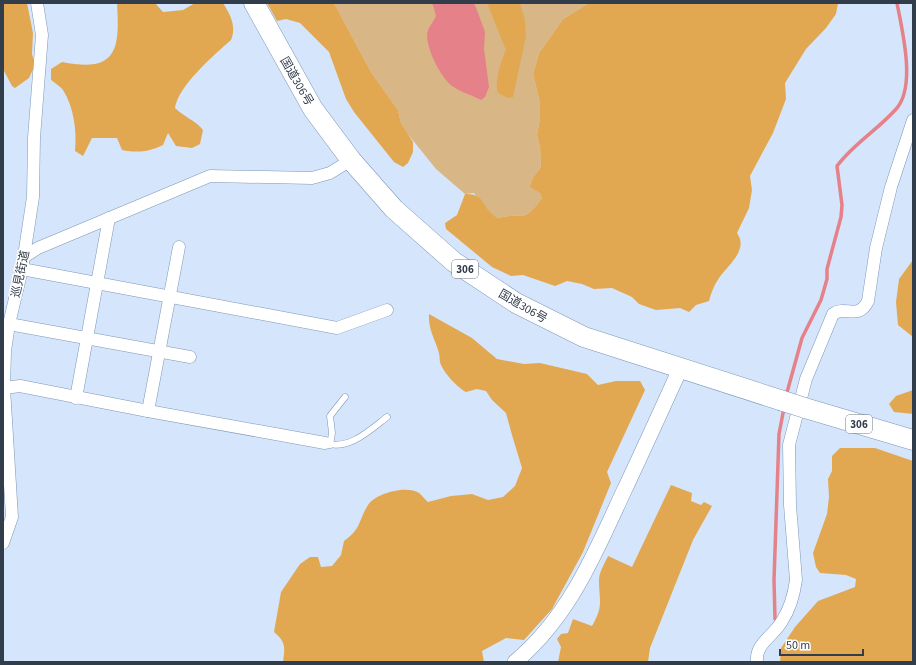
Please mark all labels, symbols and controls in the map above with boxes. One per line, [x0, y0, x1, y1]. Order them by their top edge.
street label: 国道306号 [276, 54, 317, 109]
street label: 巡見街道 [7, 249, 34, 299]
road number: 306 [452, 260, 478, 278]
street label: 国道306号 [495, 286, 550, 327]
road number: 306 [846, 415, 872, 433]
scale bar [780, 631, 863, 657]
text: 50 m [786, 637, 810, 654]

